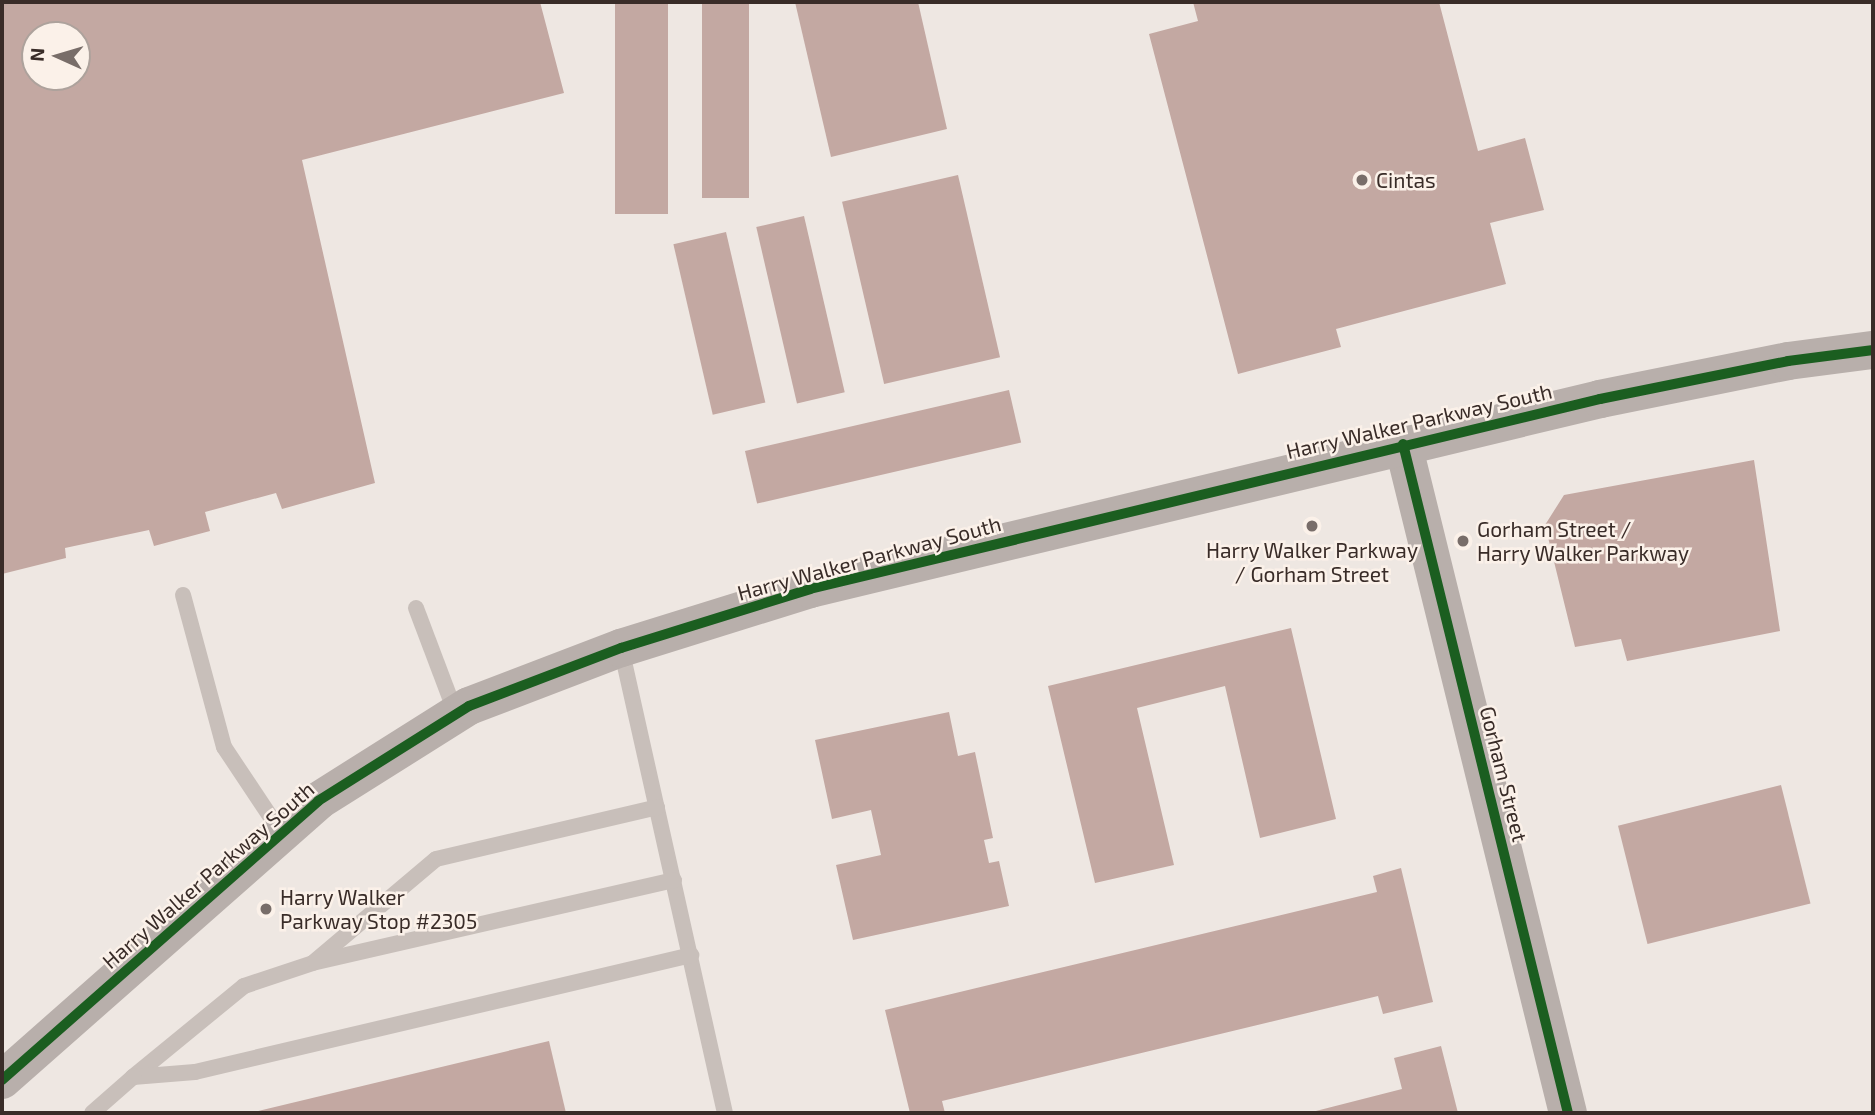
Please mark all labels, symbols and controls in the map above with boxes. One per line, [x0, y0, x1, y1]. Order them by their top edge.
north arrow [21, 21, 91, 91]
text: N [25, 47, 48, 62]
place label: Cintas [1376, 167, 1436, 193]
marker: Cintas [1354, 172, 1370, 188]
street label: Harry Walker Parkway South [1283, 378, 1555, 464]
street label: Harry Walker Parkway South [734, 510, 1004, 606]
place label: Gorham Street / Harry Walker Parkway [1477, 516, 1690, 566]
marker: Harry Walker Parkway / Gorham Street [1304, 518, 1320, 534]
marker: Gorham Street / Harry Walker Parkway [1455, 533, 1471, 549]
place label: Harry Walker Parkway / Gorham Street [1205, 537, 1419, 587]
street label: Gorham Street [1475, 704, 1533, 844]
street label: Harry Walker Parkway South [96, 776, 320, 974]
place label: Harry Walker Parkway Stop #2305 [280, 884, 478, 934]
marker: Harry Walker Parkway Stop #2305 [258, 901, 274, 917]

